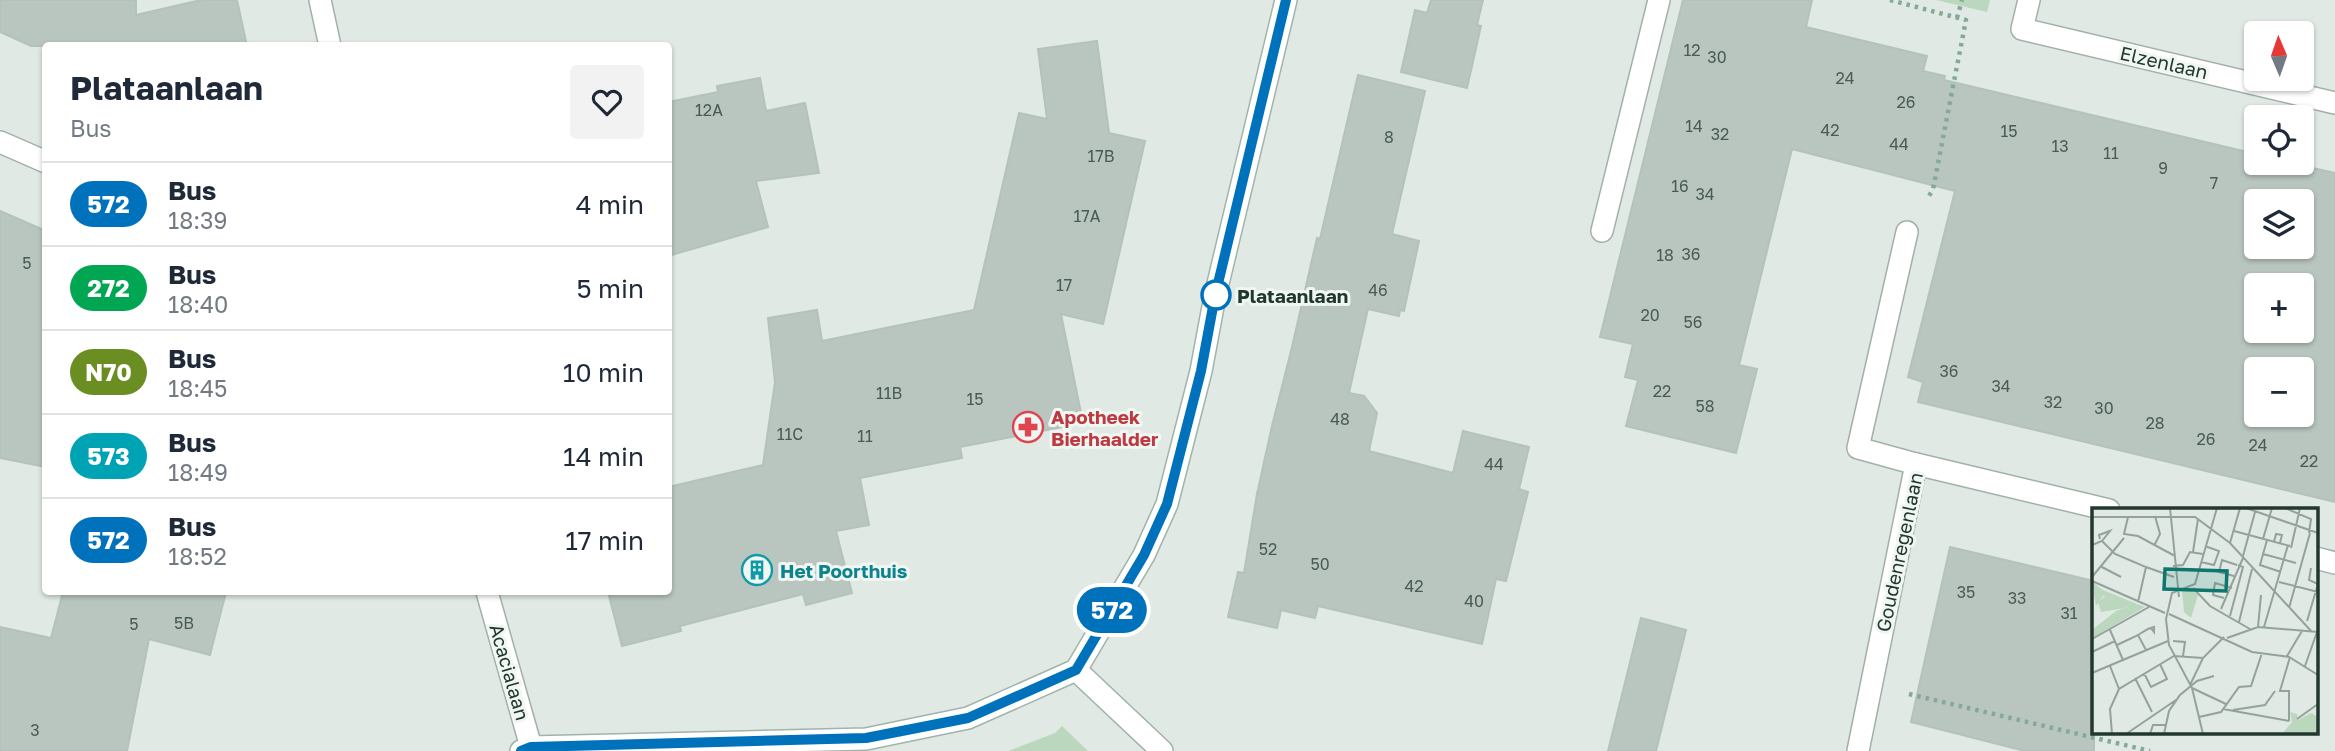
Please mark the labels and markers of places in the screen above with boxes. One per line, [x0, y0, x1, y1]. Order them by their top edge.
marker: Plataanlaan [1201, 280, 1231, 310]
place label: Plataanlaan [1237, 284, 1348, 307]
place label: Apotheek Bierhaalder [1051, 405, 1159, 450]
pharmacy icon: Apotheek Bierhaalder [1011, 410, 1045, 444]
building icon: Het Poorthuis [740, 553, 774, 587]
place label: Het Poorthuis [780, 559, 908, 582]

